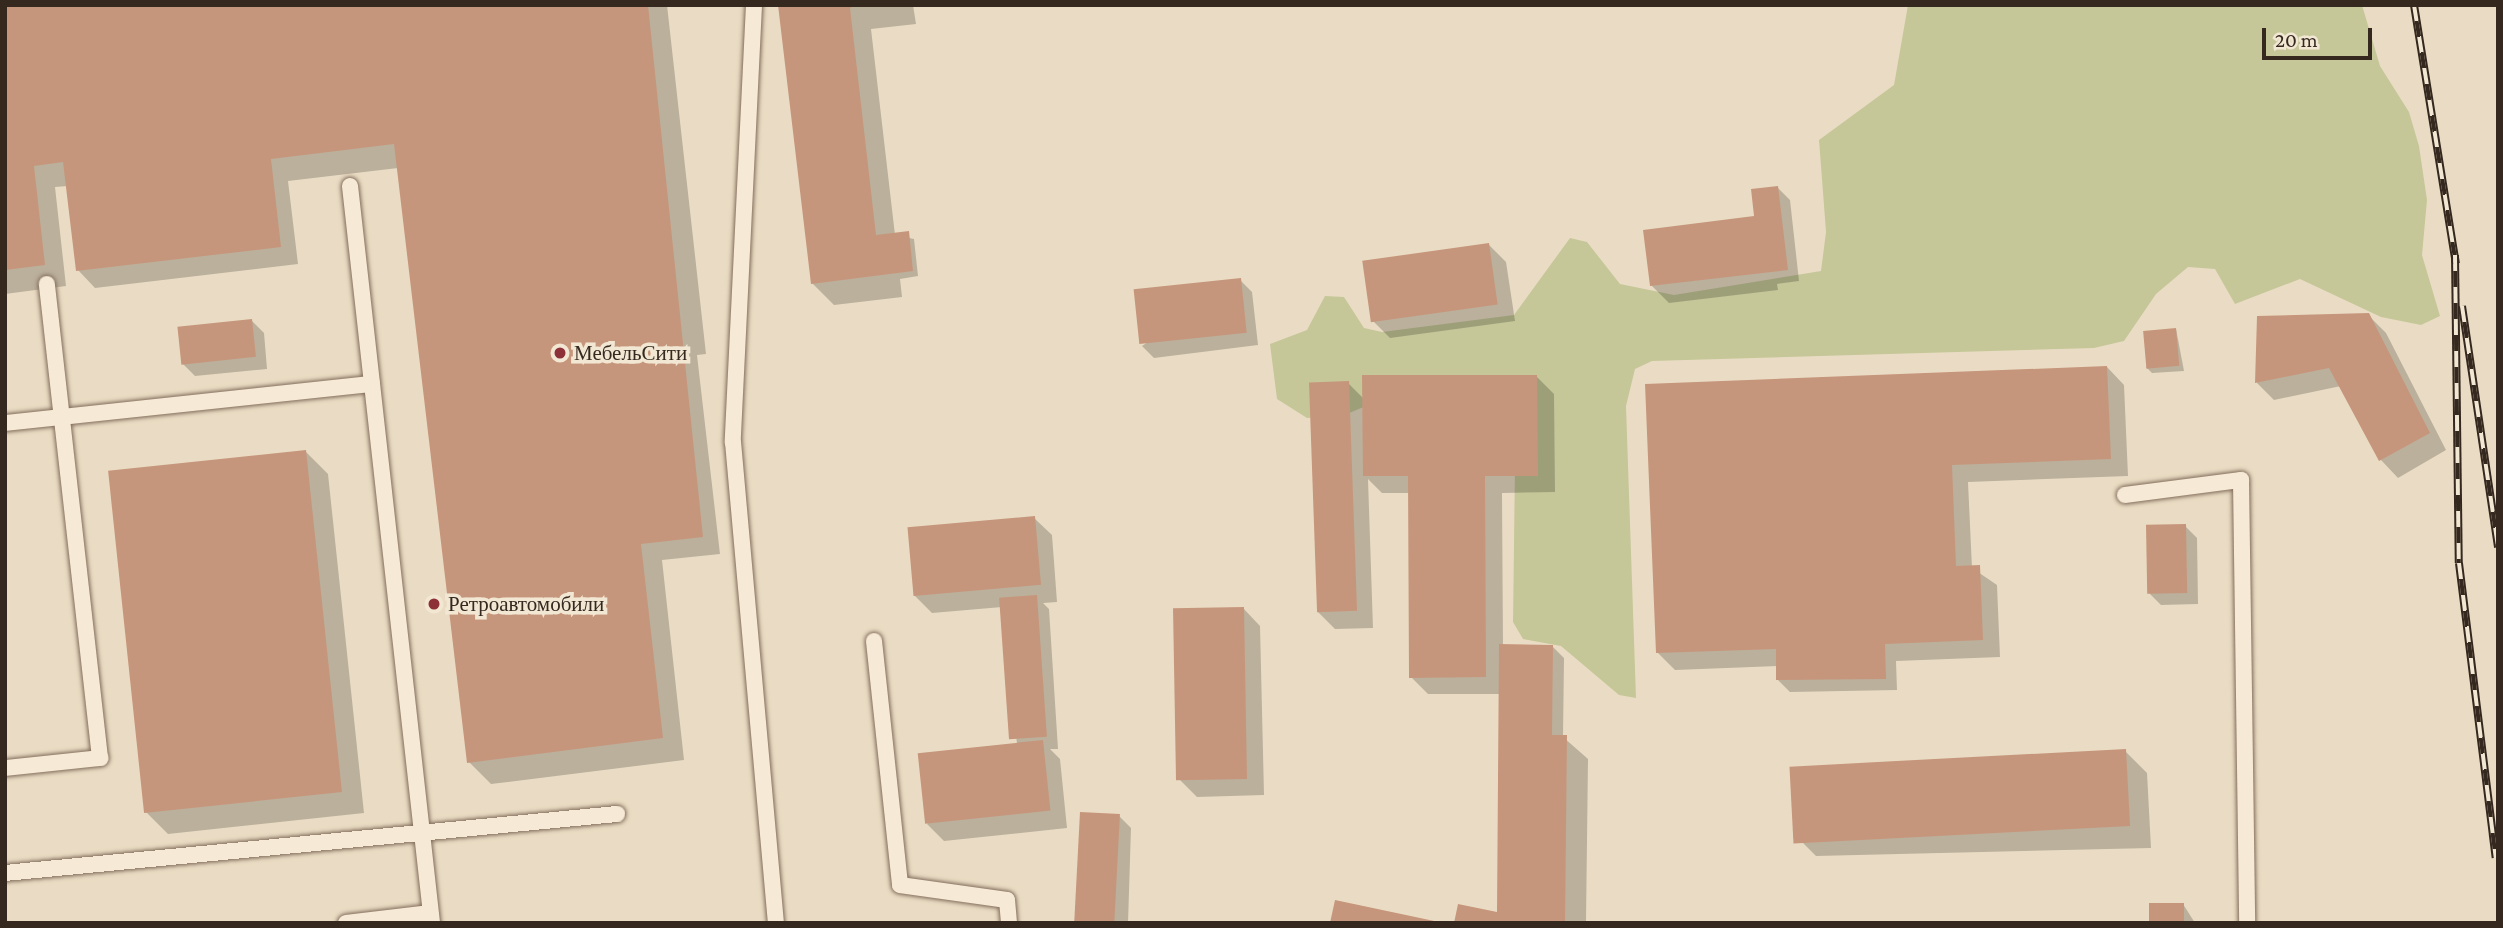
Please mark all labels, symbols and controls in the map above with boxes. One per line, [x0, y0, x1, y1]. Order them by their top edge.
scale bar [2265, 14, 2375, 58]
text: 20 m [2275, 28, 2318, 52]
place label: МебельСити [574, 340, 687, 366]
marker: МебельСити [552, 345, 568, 361]
place label: Ретроавтомобили [448, 591, 604, 617]
marker: Ретроавтомобили [426, 596, 442, 612]

